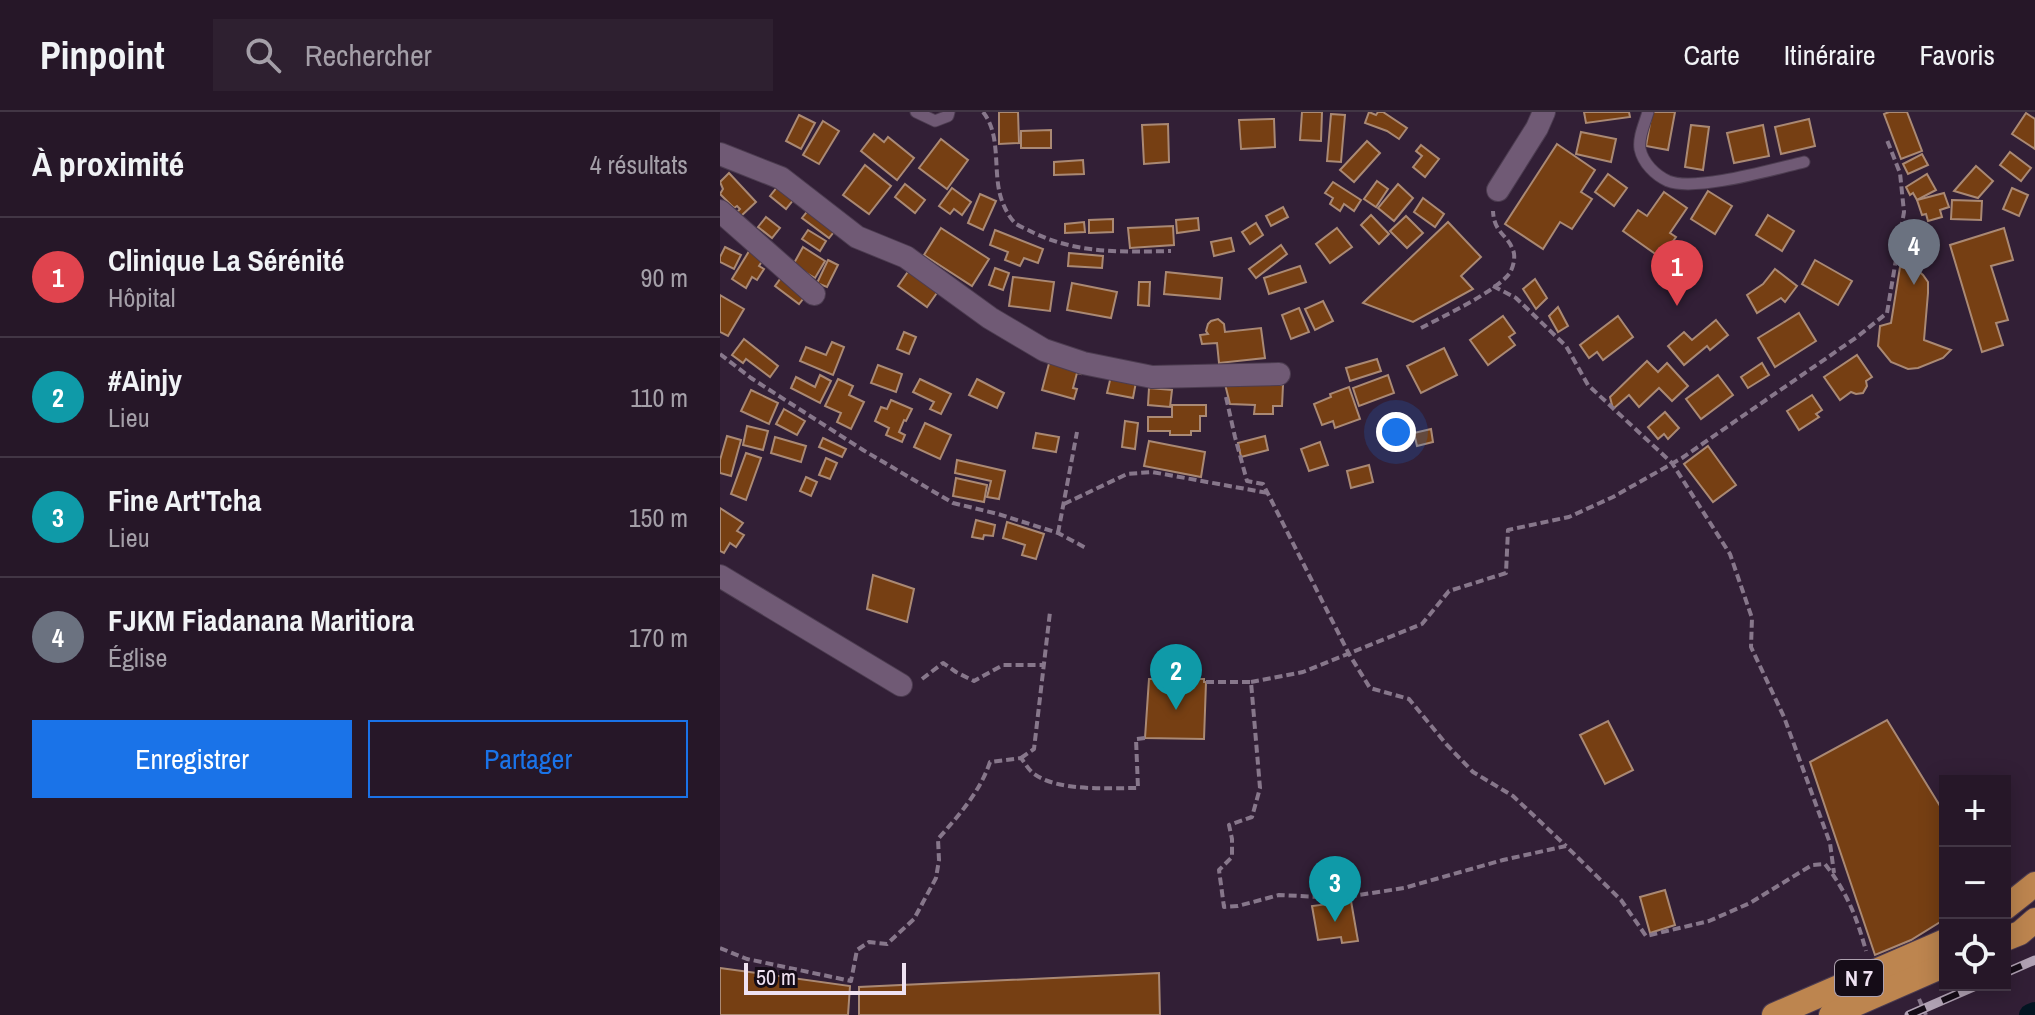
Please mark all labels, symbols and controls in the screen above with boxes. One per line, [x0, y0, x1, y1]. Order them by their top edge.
search box [213, 19, 773, 91]
text: Pinpoint [40, 30, 165, 81]
icon: search [241, 33, 285, 77]
text: Rechercher [305, 35, 432, 75]
text: Carte [1684, 36, 1740, 74]
text: Itinéraire [1784, 36, 1876, 74]
text: Favoris [1920, 36, 1995, 74]
text: À proximité [32, 141, 184, 187]
text: 4 résultats [590, 147, 688, 182]
pin: 4 [1888, 219, 1940, 285]
text: Clinique La Sérénité [108, 240, 345, 280]
pin: 1 [1651, 240, 1703, 306]
text: 1 [52, 260, 64, 295]
text: 90 m [641, 260, 688, 295]
text: Hôpital [108, 280, 176, 315]
text: #Ainjy [108, 360, 182, 400]
text: 2 [52, 380, 64, 415]
text: 110 m [630, 380, 688, 415]
text: Lieu [108, 400, 150, 435]
your location [1376, 412, 1416, 452]
text: Fine Art'Tcha [108, 480, 262, 520]
text: 3 [52, 500, 64, 535]
text: 150 m [629, 500, 688, 535]
text: Lieu [108, 520, 150, 555]
text: FJKM Fiadanana Maritiora [108, 600, 414, 640]
text: 4 [52, 620, 64, 655]
text: 170 m [629, 620, 688, 655]
text: Église [108, 640, 167, 675]
pin: 2 [1150, 644, 1202, 710]
button: Enregistrer [32, 720, 352, 798]
button: Partager [368, 720, 688, 798]
map controls [1939, 775, 2011, 991]
button: + [1939, 775, 2011, 847]
button: − [1939, 847, 2011, 919]
pin: 3 [1309, 856, 1361, 922]
button: locate [1939, 919, 2011, 991]
scale bar [744, 959, 906, 995]
road number: N 7 [1835, 960, 1883, 996]
text: 50 m [756, 962, 796, 992]

